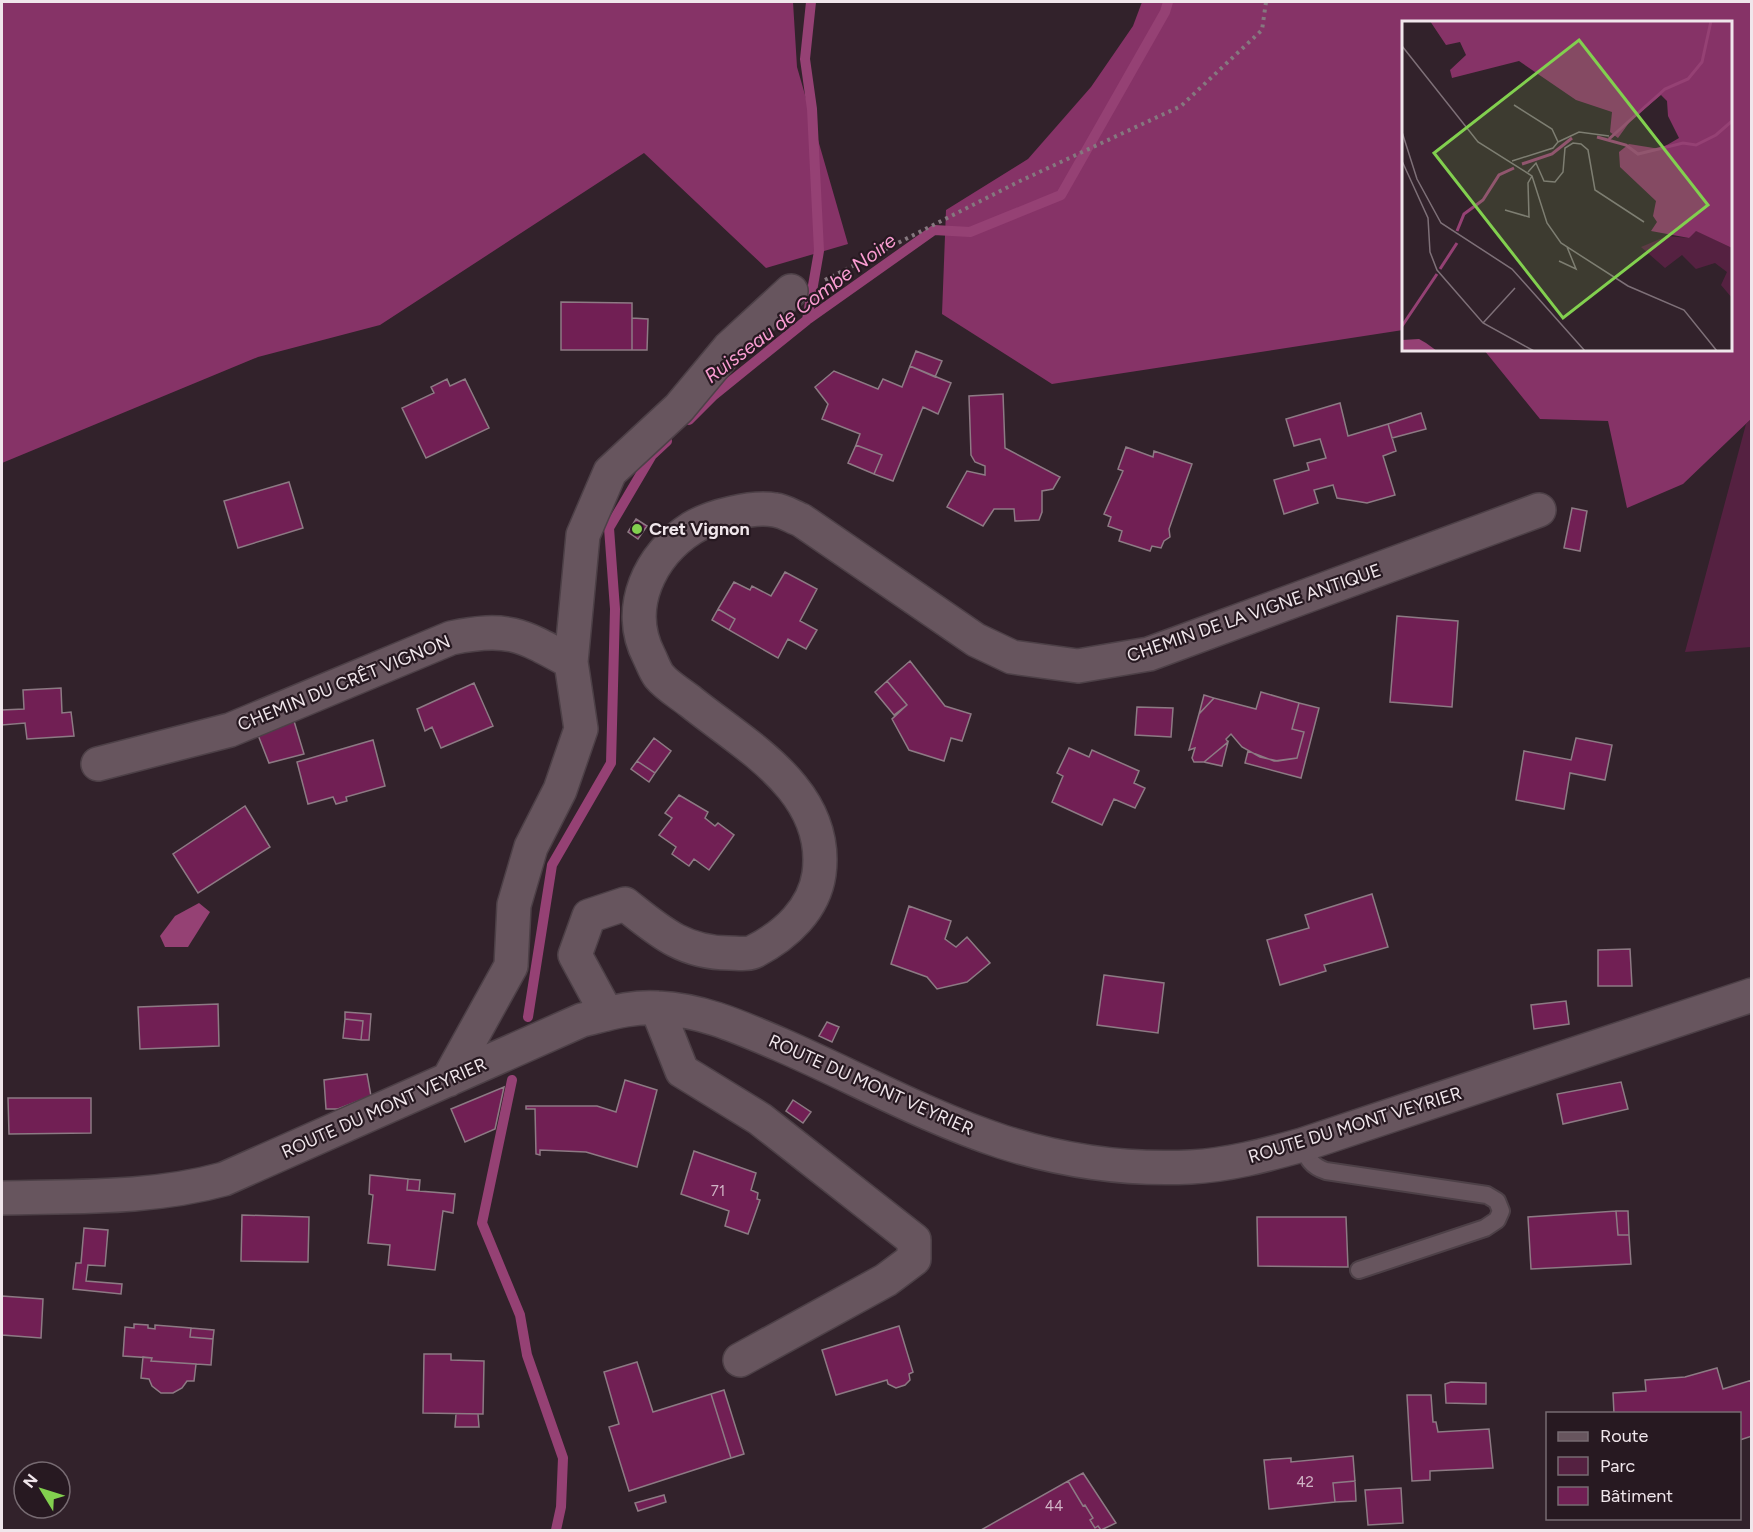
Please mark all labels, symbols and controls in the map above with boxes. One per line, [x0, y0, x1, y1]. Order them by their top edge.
inset map [1402, 21, 1732, 351]
water label: Ruisseau de Combe Noire [699, 228, 901, 388]
place label: Cret Vignon [649, 518, 750, 540]
marker: Cret Vignon [630, 522, 644, 536]
street label: CHEMIN DE LA VIGNE ANTIQUE [1124, 559, 1384, 667]
street label: CHEMIN DU CRÊT VIGNON [234, 630, 454, 736]
street label: ROUTE DU MONT VEYRIER [765, 1030, 977, 1140]
street label: ROUTE DU MONT VEYRIER [278, 1053, 490, 1163]
street label: ROUTE DU MONT VEYRIER [1246, 1082, 1464, 1168]
house number: 71 [711, 1182, 725, 1200]
legend [1546, 1412, 1741, 1520]
text: Route [1600, 1425, 1649, 1447]
text: Parc [1600, 1455, 1636, 1477]
north arrow [12, 1460, 72, 1520]
text: N [19, 1470, 42, 1492]
house number: 42 [1296, 1473, 1314, 1491]
text: Bâtiment [1600, 1485, 1673, 1507]
house number: 44 [1045, 1497, 1063, 1515]

